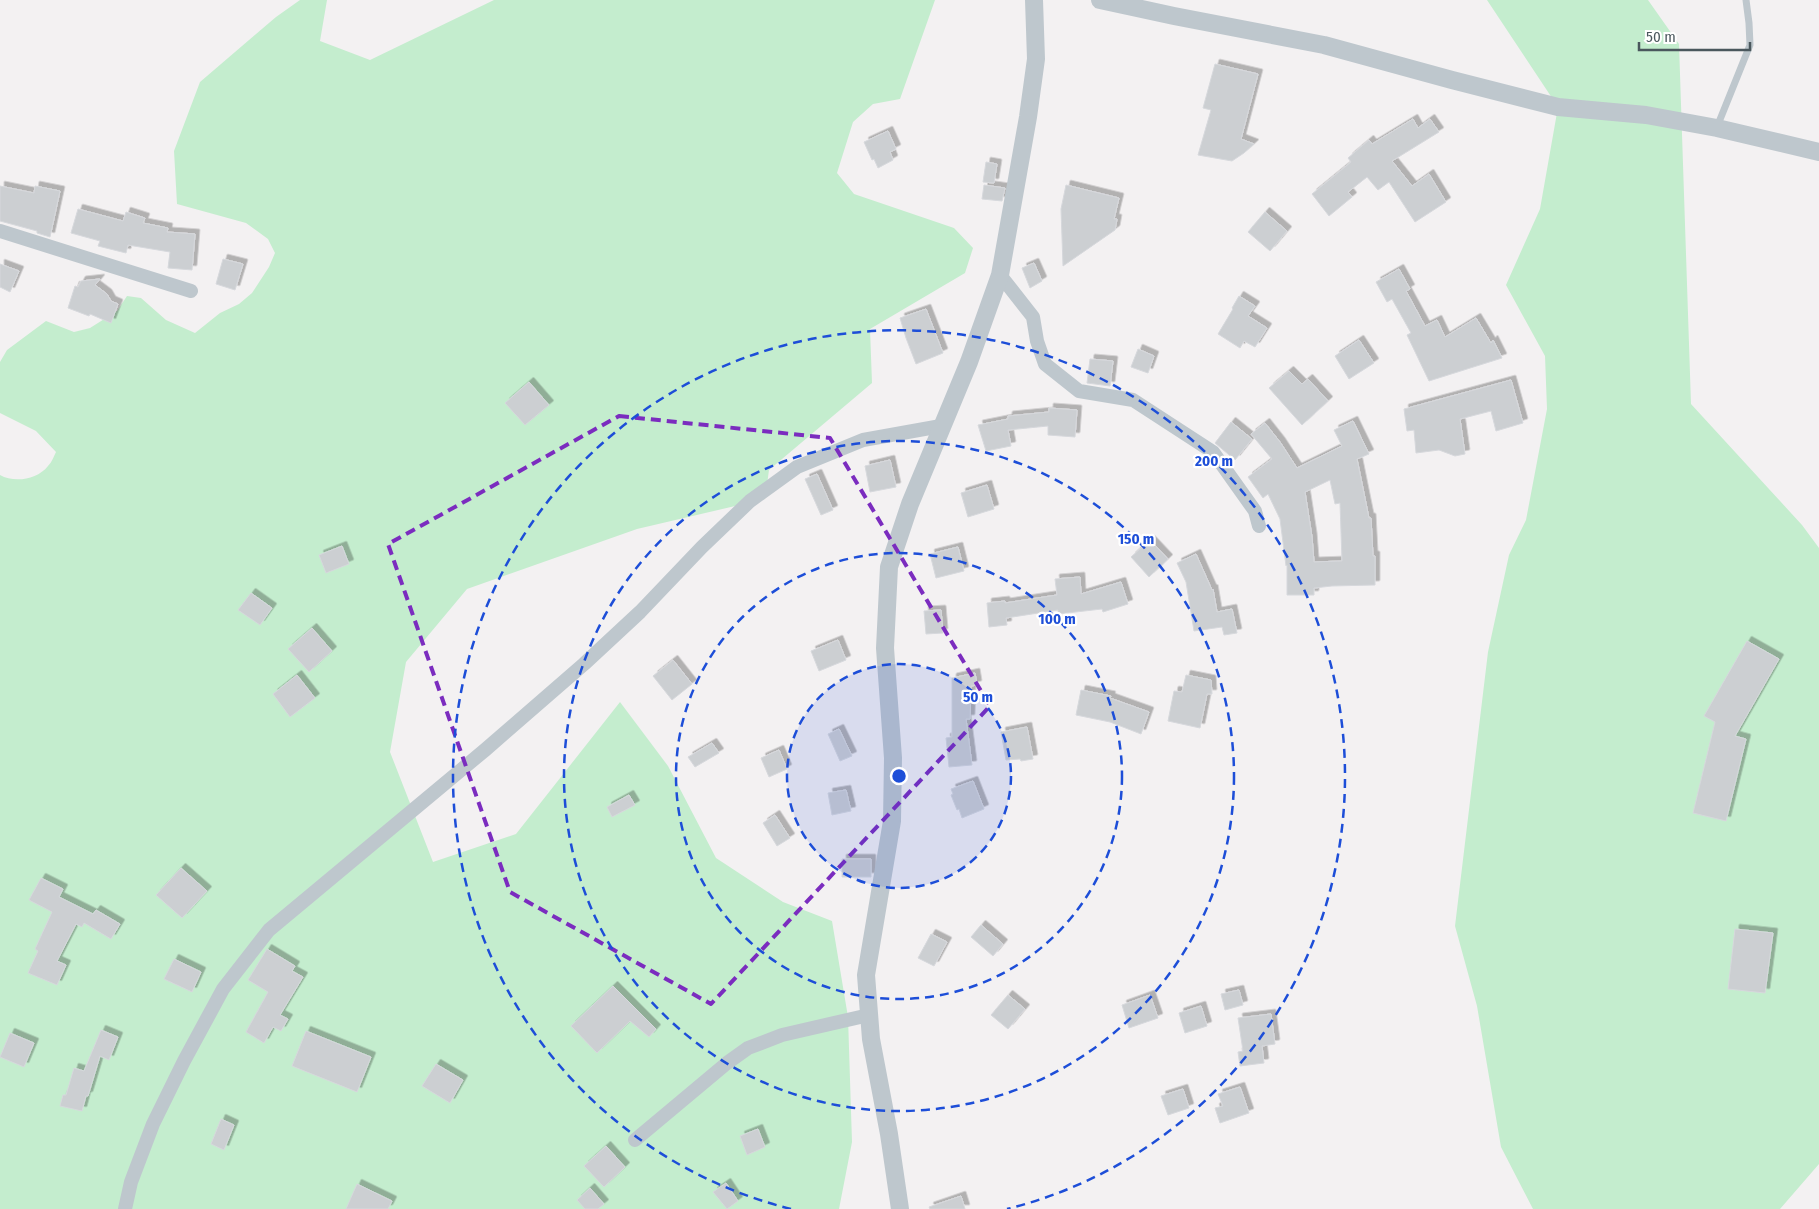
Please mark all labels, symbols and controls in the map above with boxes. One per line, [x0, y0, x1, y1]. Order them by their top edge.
scale bar [1639, 20, 1750, 52]
text: 50 m [1646, 28, 1676, 46]
text: 200 m [1194, 452, 1233, 470]
text: 150 m [1118, 530, 1154, 548]
text: 100 m [1038, 610, 1076, 628]
text: 50 m [963, 688, 993, 706]
centre of rings [890, 767, 908, 785]

